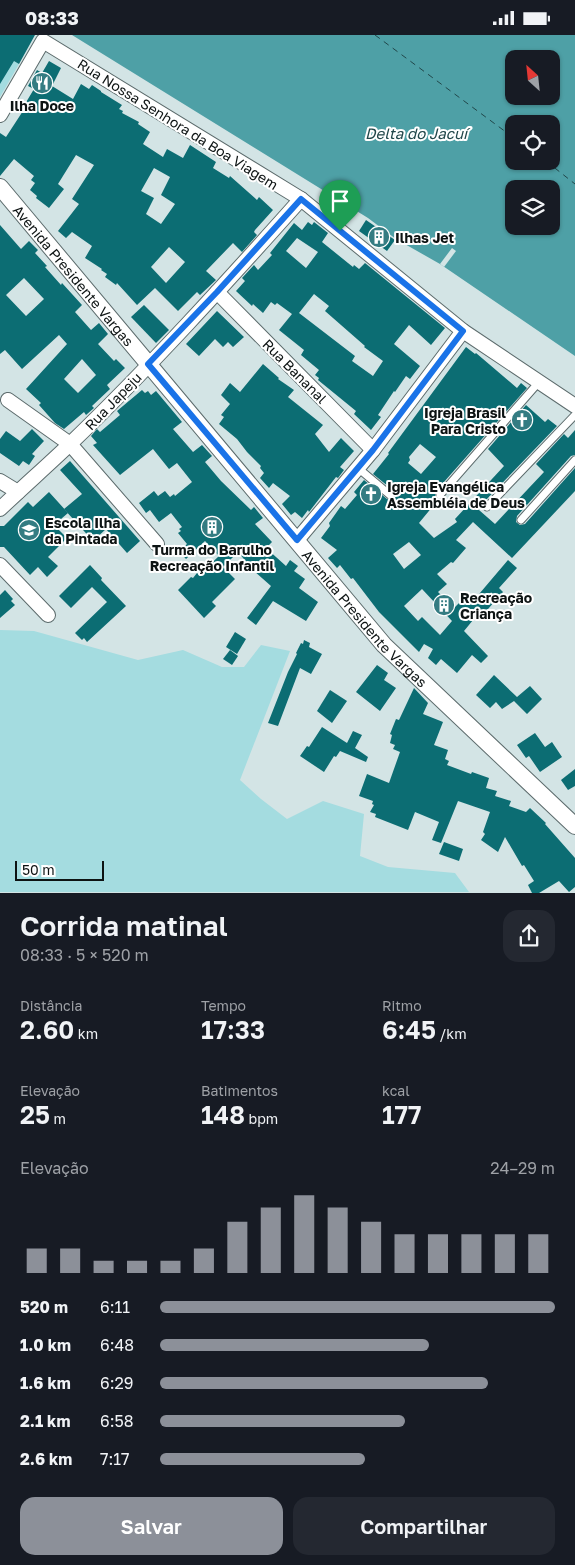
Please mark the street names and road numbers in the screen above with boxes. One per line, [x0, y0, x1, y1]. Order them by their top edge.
street label: Rua Nossa Senhora da Boa Viagem [75, 55, 281, 193]
street label: Avenida Presidente Vargas [10, 201, 138, 349]
street label: Rua Bananal [259, 335, 331, 407]
street label: Rua Japeju [81, 369, 145, 433]
street label: Avenida Presidente Vargas [299, 546, 431, 690]

